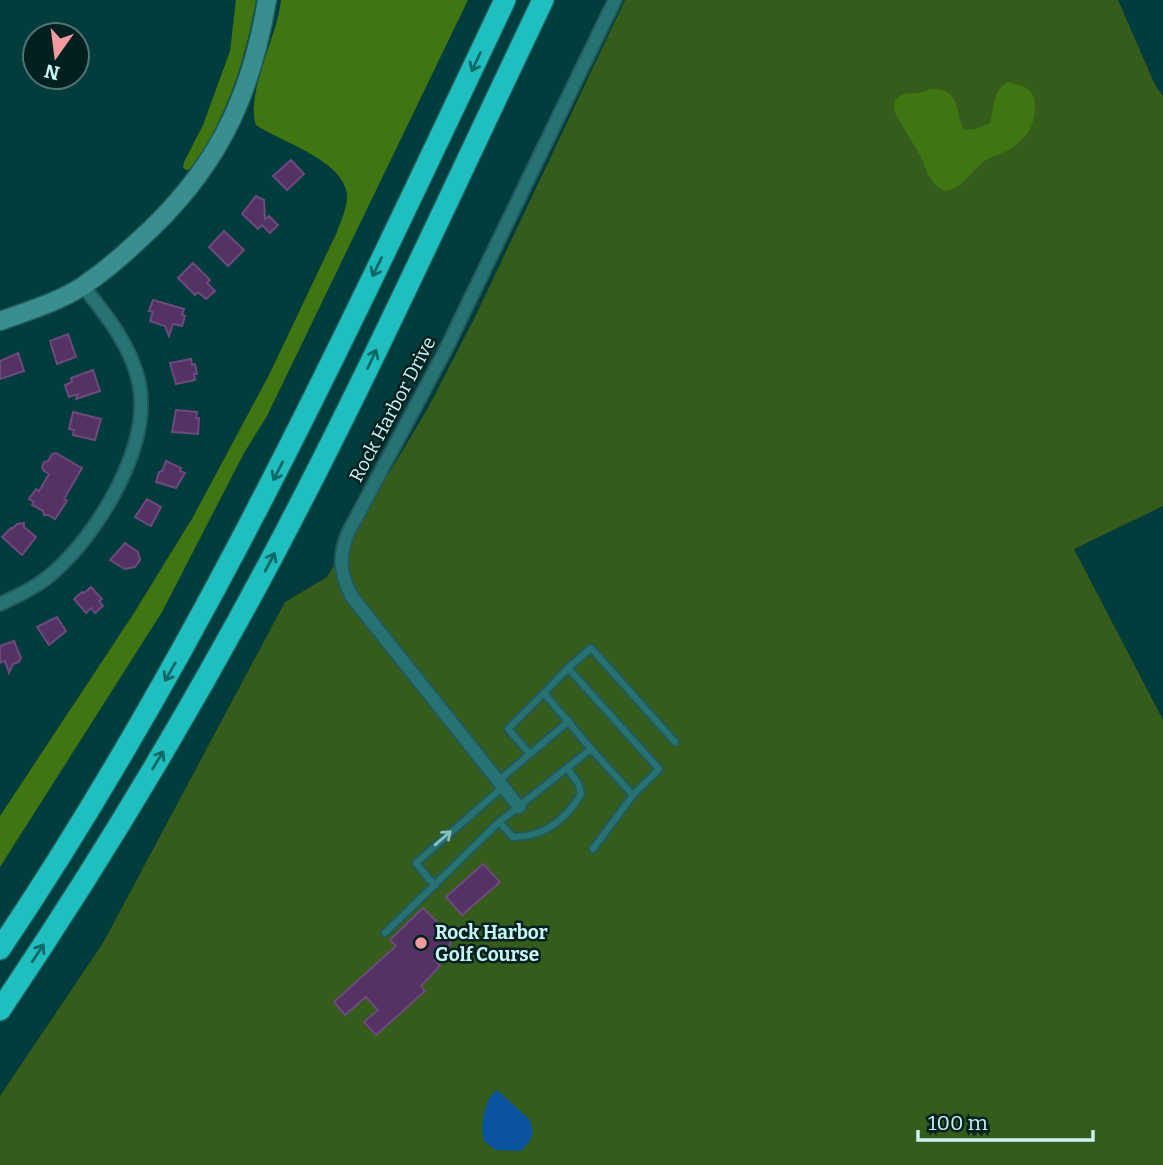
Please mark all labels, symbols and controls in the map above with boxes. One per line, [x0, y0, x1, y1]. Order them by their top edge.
north arrow [21, 21, 91, 91]
one-way arrow [469, 51, 482, 72]
text: N [42, 59, 62, 85]
one-way arrow [370, 256, 384, 277]
street label: Rock Harbor Drive [344, 333, 440, 486]
one-way arrow [365, 349, 379, 370]
one-way arrow [271, 461, 285, 481]
one-way arrow [263, 552, 277, 573]
one-way arrow [163, 661, 177, 681]
one-way arrow [151, 751, 165, 771]
one-way arrow [434, 830, 452, 846]
place label: Rock Harbor Golf Course [435, 921, 548, 966]
marker: Rock Harbor Golf Course [413, 935, 429, 951]
one-way arrow [31, 944, 45, 964]
scale bar [918, 1098, 1093, 1142]
text: 100 m [928, 1110, 988, 1136]

